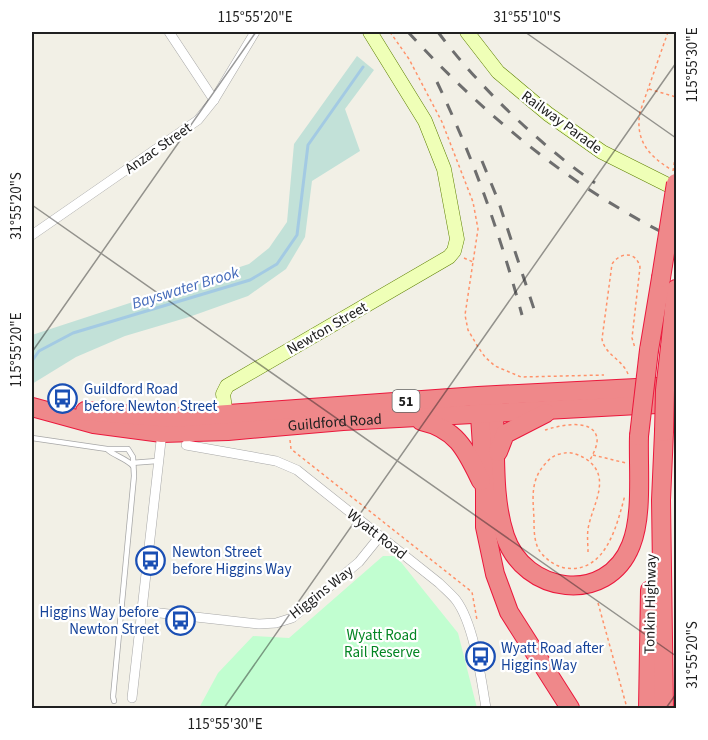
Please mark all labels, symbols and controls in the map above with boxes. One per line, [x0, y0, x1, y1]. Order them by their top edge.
text: 115°55'20"E [217, 7, 293, 28]
text: 31°55'10"S [493, 7, 561, 28]
text: 115°55'30"E [682, 27, 703, 103]
street label: Railway Parade [517, 86, 606, 159]
street label: Anzac Street [121, 118, 196, 179]
text: 31°55'20"S [6, 172, 27, 240]
water label: Bayswater Brook [129, 261, 242, 315]
street label: Newton Street [283, 297, 371, 360]
text: 115°55'20"E [6, 312, 27, 388]
place label: Guildford Road before Newton Street [84, 379, 217, 417]
bus stop icon: Guildford Road before Newton Street [47, 382, 79, 414]
road number: 51 [392, 390, 420, 412]
street label: Guildford Road [287, 409, 382, 437]
street label: Wyatt Road [342, 504, 411, 564]
place label: Newton Street before Higgins Way [172, 542, 291, 580]
bus stop icon: Newton Street before Higgins Way [135, 545, 167, 577]
street label: Tonkin Highway [639, 554, 662, 654]
street label: Higgins Way [285, 561, 358, 624]
place label: Higgins Way before Newton Street [40, 602, 159, 640]
bus stop icon: Higgins Way before Newton Street [164, 605, 196, 637]
text: 31°55'20"S [682, 621, 703, 689]
park label: Wyatt Road Rail Reserve [344, 625, 420, 663]
place label: Wyatt Road after Higgins Way [501, 638, 605, 676]
bus stop icon: Wyatt Road after Higgins Way [464, 641, 496, 673]
text: 115°55'30"E [187, 714, 263, 735]

